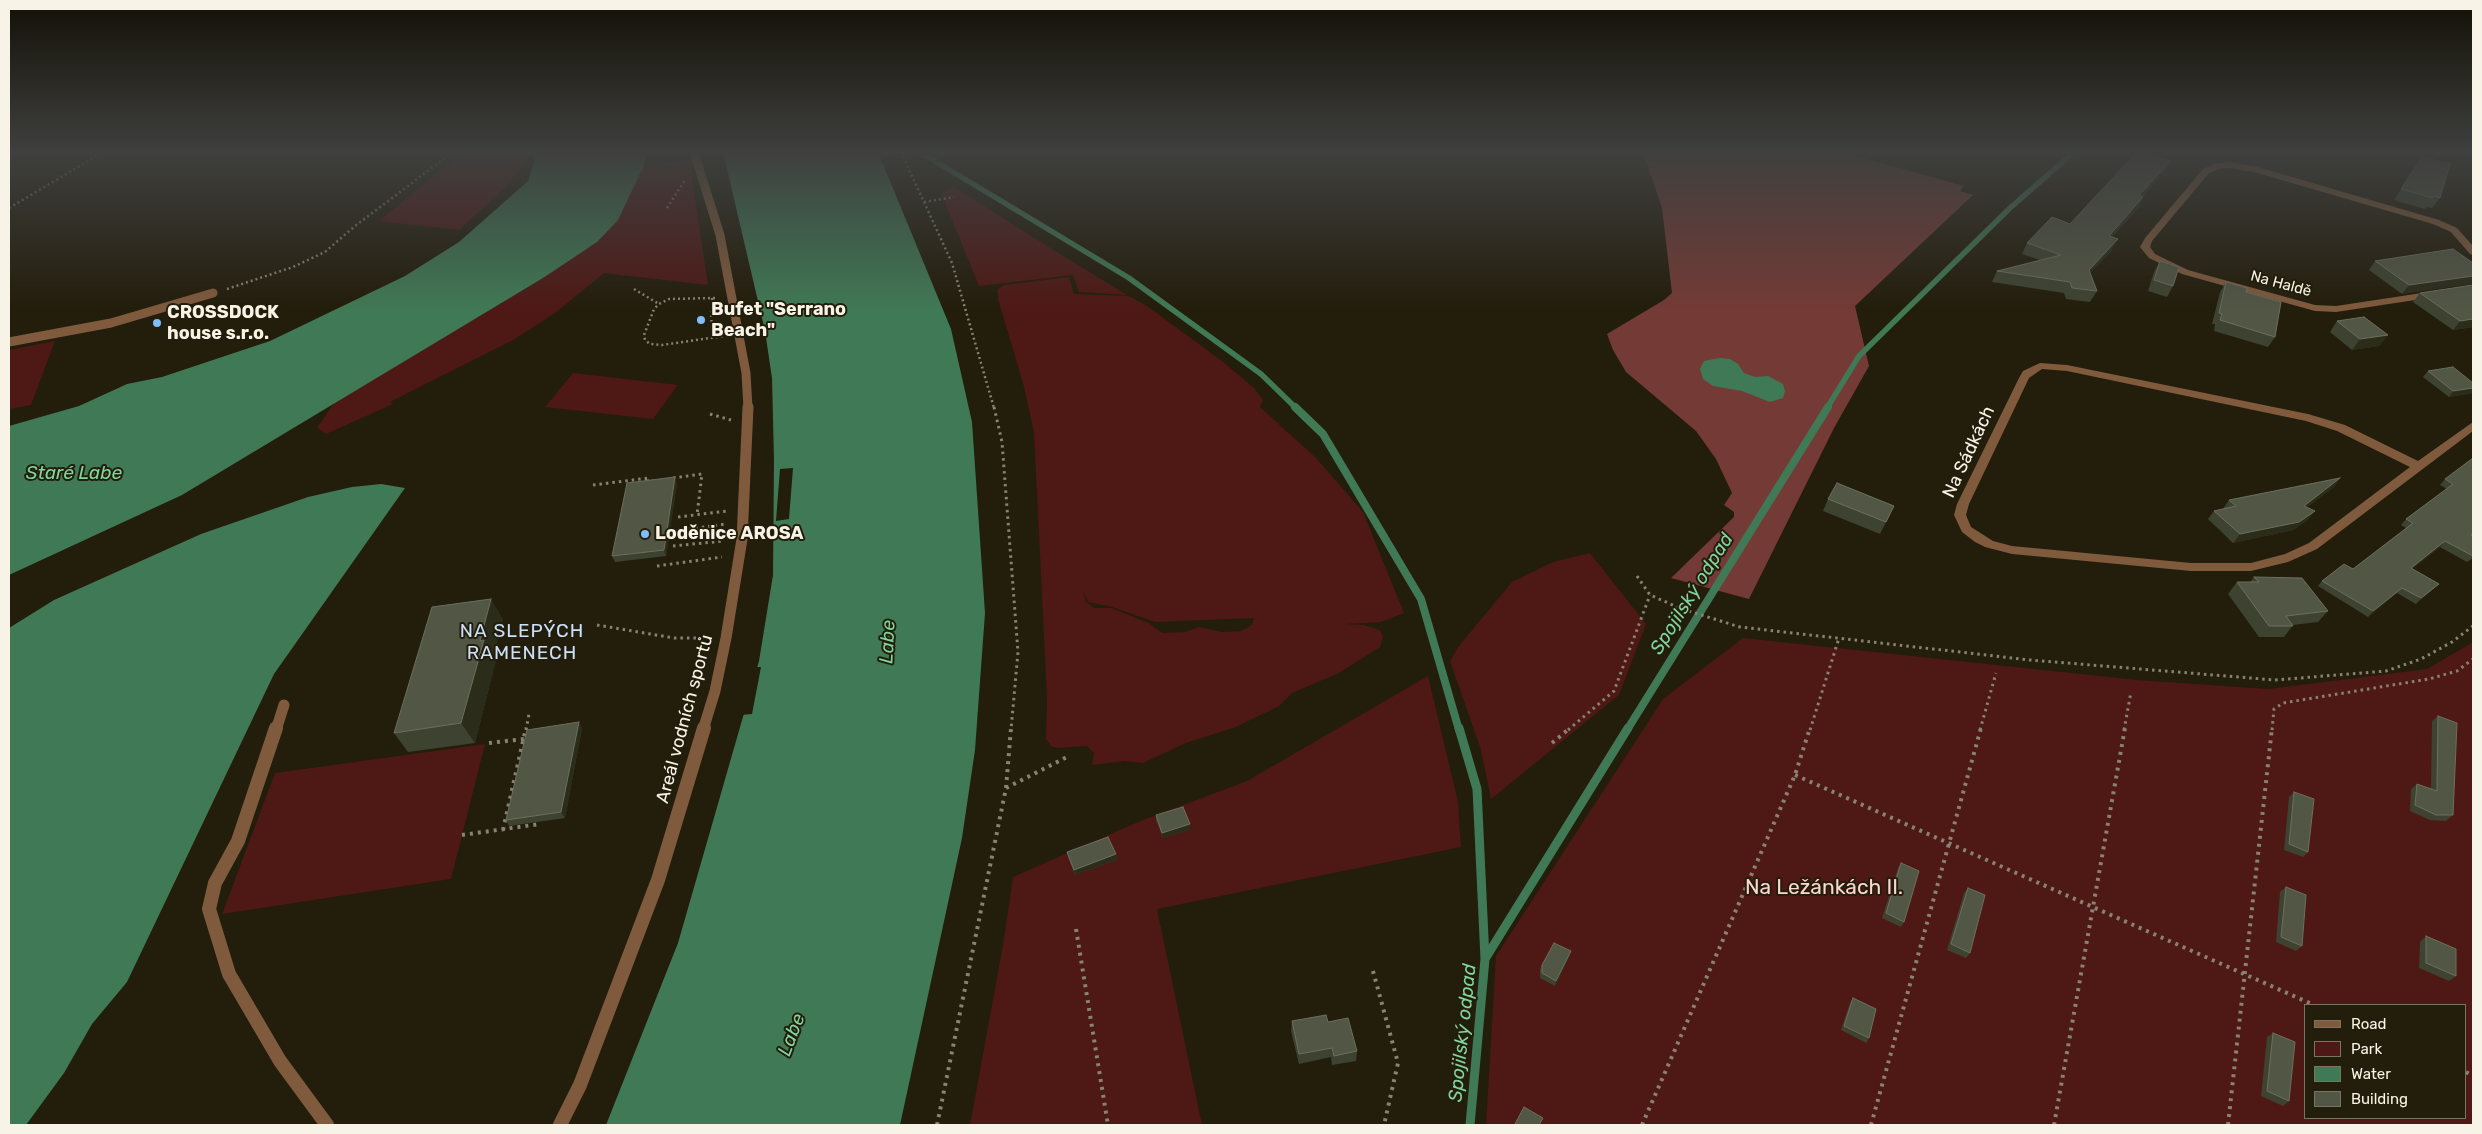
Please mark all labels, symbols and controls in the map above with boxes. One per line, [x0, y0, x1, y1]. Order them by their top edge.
street label: Na Haldě [2249, 267, 2313, 301]
place label: Bufet "Serrano Beach" [711, 299, 846, 342]
place label: CROSSDOCK house s.r.o. [167, 302, 279, 344]
marker: Bufet "Serrano Beach" [695, 314, 707, 326]
marker: CROSSDOCK house s.r.o. [151, 317, 163, 329]
street label: Na Sádkách [1938, 403, 2000, 501]
water label: Staré Labe [26, 463, 122, 485]
place label: Loděnice AROSA [655, 523, 803, 545]
marker: Loděnice AROSA [639, 528, 651, 540]
water label: Spojilský odpad [1646, 529, 1738, 659]
water label: Labe [875, 620, 901, 664]
district label: NA SLEPÝCH RAMENECH [459, 621, 585, 665]
street label: Areál vodních sportů [652, 632, 718, 806]
park label: Na Ležánkách II. [1745, 875, 1903, 901]
water label: Spojilský odpad [1444, 963, 1482, 1103]
legend [2304, 1004, 2467, 1119]
water label: Labe [774, 1011, 810, 1059]
text: Road [2351, 1015, 2387, 1033]
text: Park [2351, 1040, 2382, 1058]
text: Water [2351, 1065, 2391, 1083]
text: Building [2351, 1090, 2408, 1108]

